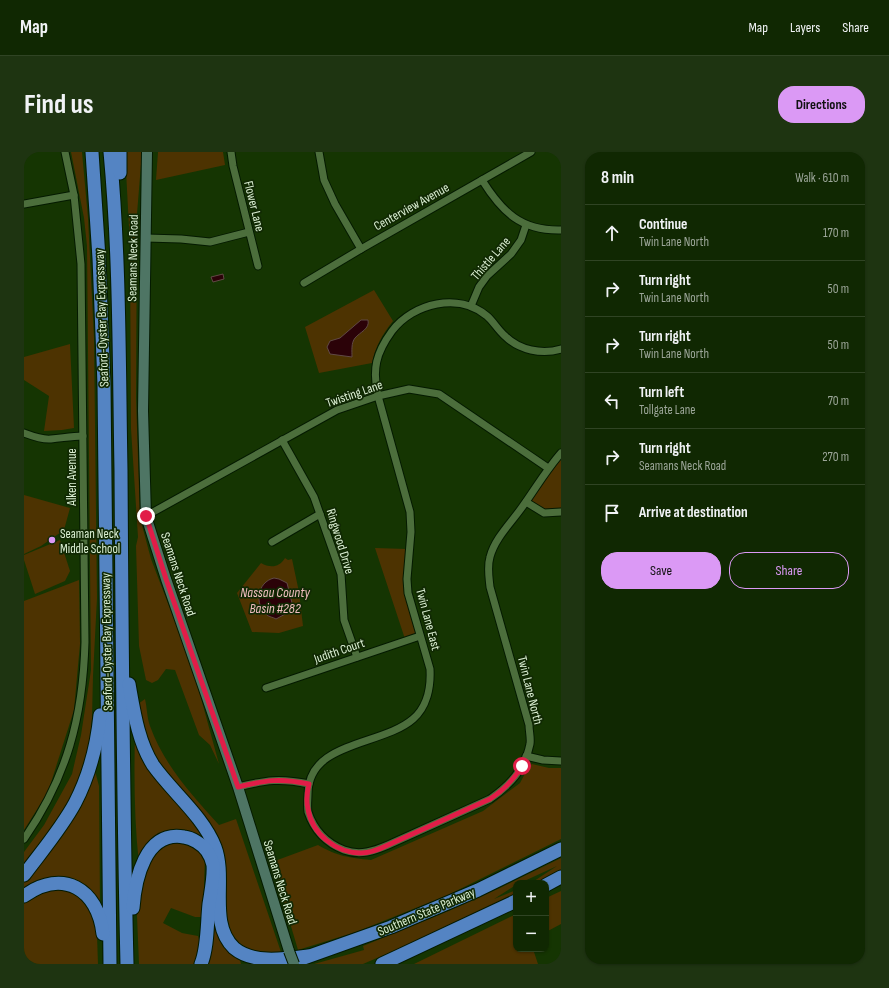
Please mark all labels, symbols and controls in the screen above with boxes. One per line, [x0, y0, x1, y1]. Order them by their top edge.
text: Map [20, 16, 48, 39]
text: Map [748, 19, 768, 36]
text: Layers [790, 19, 820, 36]
text: Share [842, 19, 869, 36]
button: Directions [778, 86, 865, 123]
text: Find us [24, 88, 93, 121]
text: 8 min [601, 168, 634, 188]
text: Walk · 610 m [795, 170, 849, 186]
street label: Flower Lane [240, 179, 268, 233]
street label: Centerview Avenue [371, 180, 452, 234]
street label: Seamans Neck Road [124, 214, 142, 302]
text: Continue [639, 215, 688, 234]
icon: ahead [601, 222, 623, 244]
text: 170 m [823, 225, 849, 241]
street label: Thistle Lane [468, 234, 514, 284]
text: Twin Lane North [639, 234, 709, 250]
street label: Seaford-Oyster Bay Expressway [92, 249, 112, 387]
text: Turn right [639, 271, 691, 290]
icon: right [601, 278, 623, 300]
text: 50 m [828, 281, 849, 297]
text: Twin Lane North [639, 290, 709, 306]
text: Turn right [639, 327, 691, 346]
icon: right [601, 334, 623, 356]
text: 50 m [828, 337, 849, 353]
text: Twin Lane North [639, 346, 709, 362]
street label: Twisting Lane [324, 377, 385, 411]
text: Turn left [639, 383, 684, 402]
icon: left [601, 390, 623, 412]
text: 70 m [828, 393, 849, 409]
text: Tollgate Lane [639, 402, 695, 418]
text: Turn right [639, 439, 691, 458]
icon: right [601, 446, 623, 468]
street label: Alken Avenue [64, 448, 80, 507]
text: 270 m [822, 449, 849, 465]
text: Seamans Neck Road [639, 458, 726, 474]
icon: arrive [601, 502, 623, 524]
text: Arrive at destination [639, 503, 748, 522]
route end [137, 507, 155, 525]
street label: Ringwood Drive [323, 507, 358, 576]
place label: Seaman Neck Middle School [60, 526, 120, 557]
street label: Seamans Neck Road [157, 530, 199, 618]
marker: Seaman Neck Middle School [47, 535, 57, 545]
button: Save [601, 552, 721, 589]
button: Share [729, 552, 849, 589]
street label: Seaford-Oyster Bay Expressway [98, 573, 116, 711]
water label: Nassau County Basin #282 [240, 584, 310, 617]
street label: Twin Lane East [412, 587, 444, 652]
street label: Judith Court [311, 635, 367, 667]
street label: Twin Lane North [514, 654, 546, 726]
route start [513, 757, 531, 775]
street label: Seamans Neck Road [260, 838, 300, 926]
map controls [513, 880, 549, 952]
button: + [513, 880, 549, 916]
street label: Southern State Parkway [375, 884, 477, 940]
button: − [513, 916, 549, 952]

